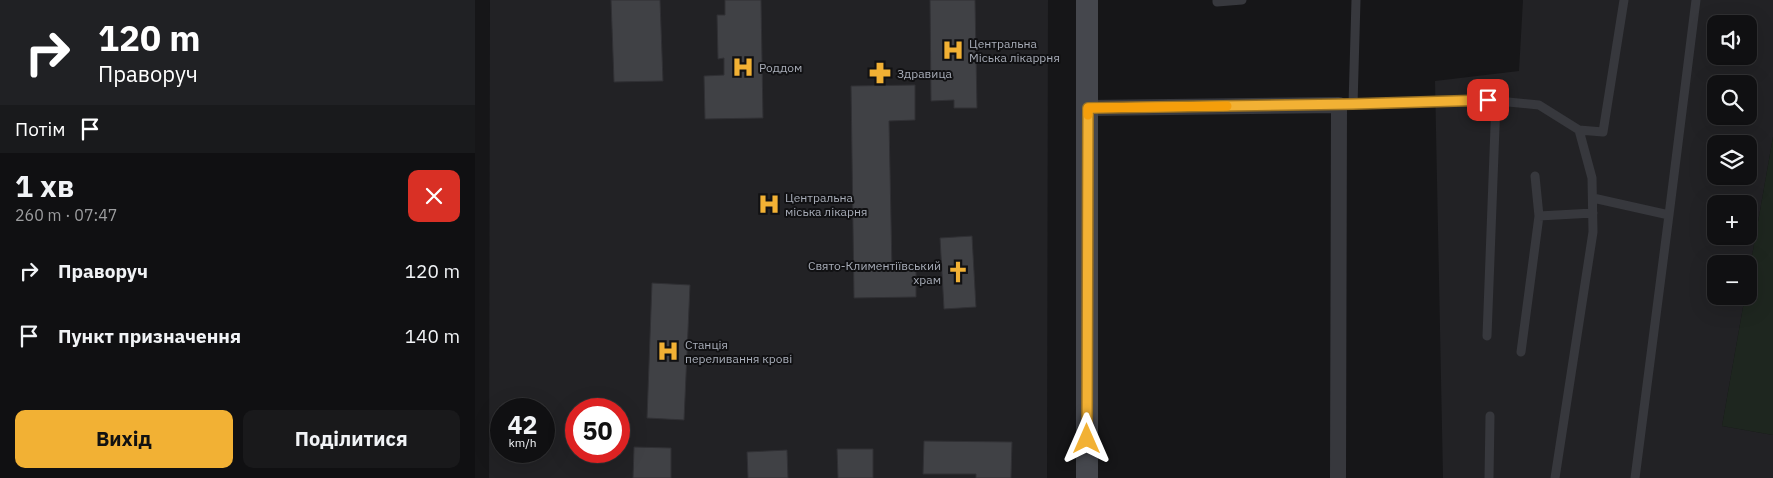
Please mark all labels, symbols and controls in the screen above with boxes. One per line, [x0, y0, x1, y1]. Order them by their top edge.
text: 120 m [98, 15, 201, 61]
map controls [1707, 15, 1757, 305]
button: sound [1707, 15, 1757, 65]
icon: right [15, 20, 80, 85]
place label: Центральна Міська лікаррня [969, 36, 1060, 65]
hospital icon: Центральна Міська лікаррня [940, 37, 966, 63]
hospital icon: Роддом [730, 54, 756, 80]
text: Праворуч [98, 59, 198, 88]
place label: Роддом [759, 60, 802, 75]
pharmacy icon: Здравица [867, 60, 893, 86]
place label: Здравица [897, 66, 953, 81]
button: search [1707, 75, 1757, 125]
pin [1467, 79, 1509, 121]
icon: arrive [1474, 86, 1502, 114]
icon: arrive [76, 115, 104, 143]
text: Потім [15, 117, 66, 141]
button: layers [1707, 135, 1757, 185]
text: 1 хв [15, 166, 74, 205]
button: close [408, 170, 460, 222]
place label: Центральна міська лікарня [785, 190, 867, 219]
hospital icon: Центральна міська лікарня [756, 191, 782, 217]
button: + [1707, 195, 1757, 245]
text: 260 m · 07:47 [15, 205, 117, 225]
button: − [1707, 255, 1757, 305]
icon: right [15, 257, 43, 285]
place label: Свято-Климентіївський храм [808, 258, 941, 287]
text: Праворуч [58, 259, 148, 283]
text: 120 m [405, 259, 460, 283]
church icon: Свято-Климентіївський храм [945, 259, 971, 285]
icon: arrive [15, 322, 43, 350]
text: Пункт призначення [58, 324, 241, 348]
text: 140 m [405, 324, 460, 348]
place label: Станція переливання крові [685, 337, 792, 366]
hospital icon: Станція переливання крові [655, 338, 681, 364]
speed limit sign: 50 [565, 398, 630, 463]
text: 42 [507, 408, 538, 441]
button: Вихід [15, 410, 233, 468]
button: Поділитися [243, 410, 460, 468]
position arrow [1060, 412, 1112, 464]
text: km/h [508, 435, 537, 450]

